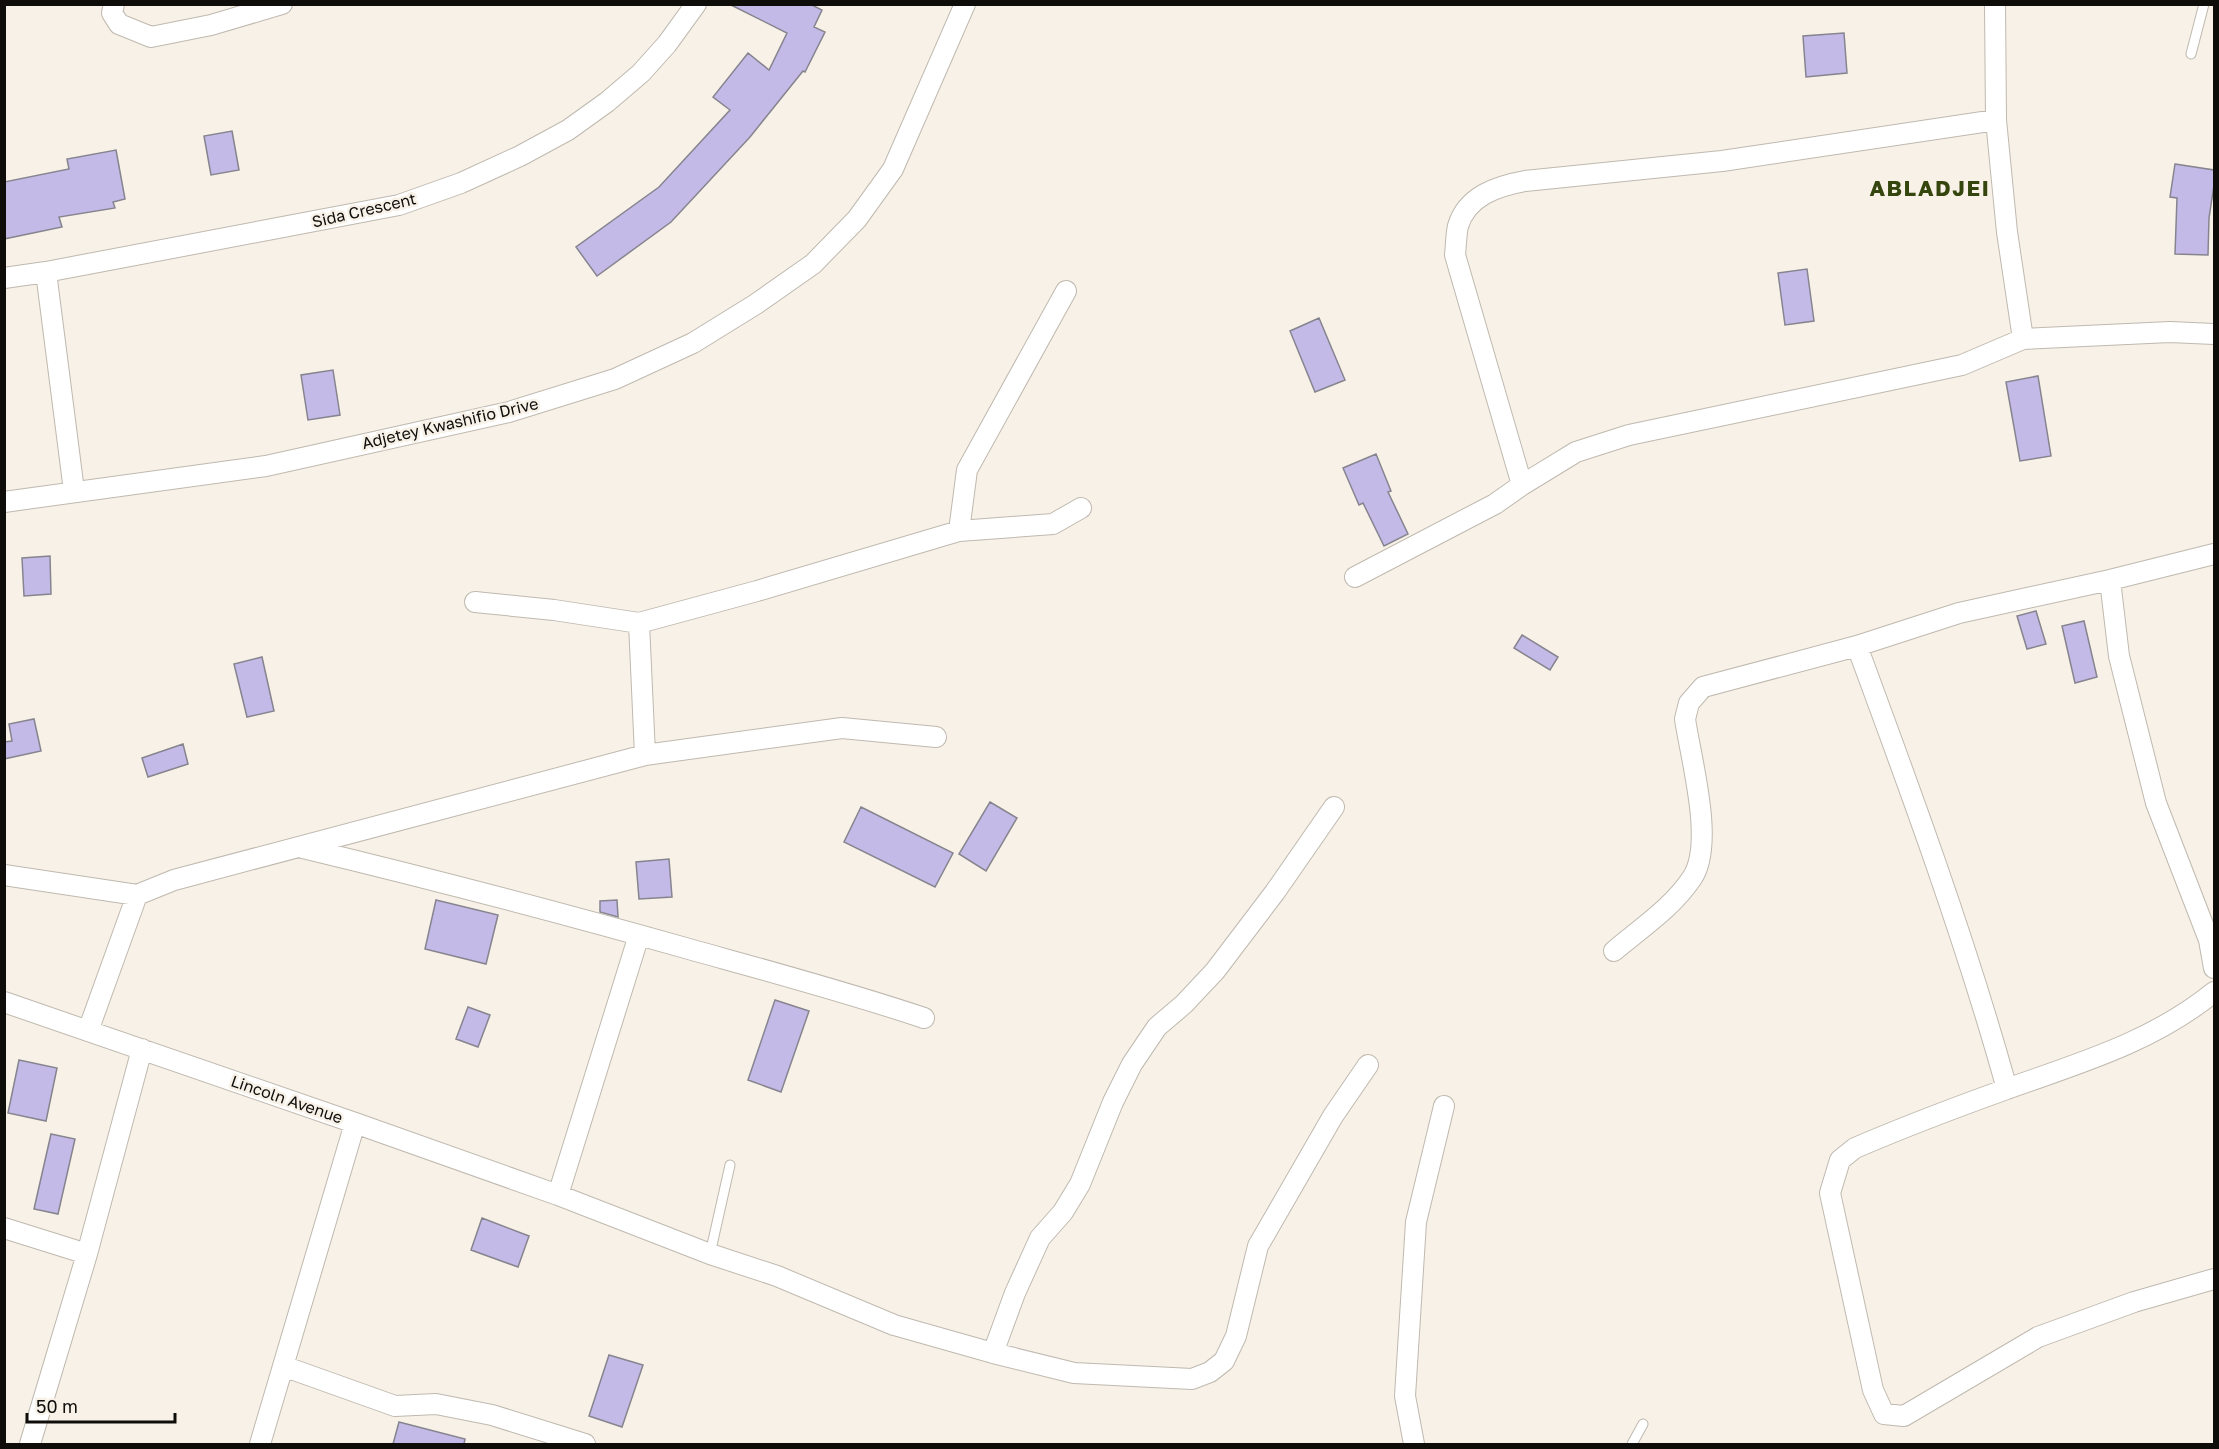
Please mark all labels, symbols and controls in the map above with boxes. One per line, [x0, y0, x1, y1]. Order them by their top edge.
district label: ABLADJEI [1869, 174, 1991, 201]
street label: Sida Crescent [310, 188, 418, 232]
street label: Adjetey Kwashifio Drive [360, 393, 540, 453]
street label: Lincoln Avenue [228, 1070, 346, 1128]
scale bar [27, 1386, 176, 1424]
text: 50 m [36, 1395, 78, 1417]

